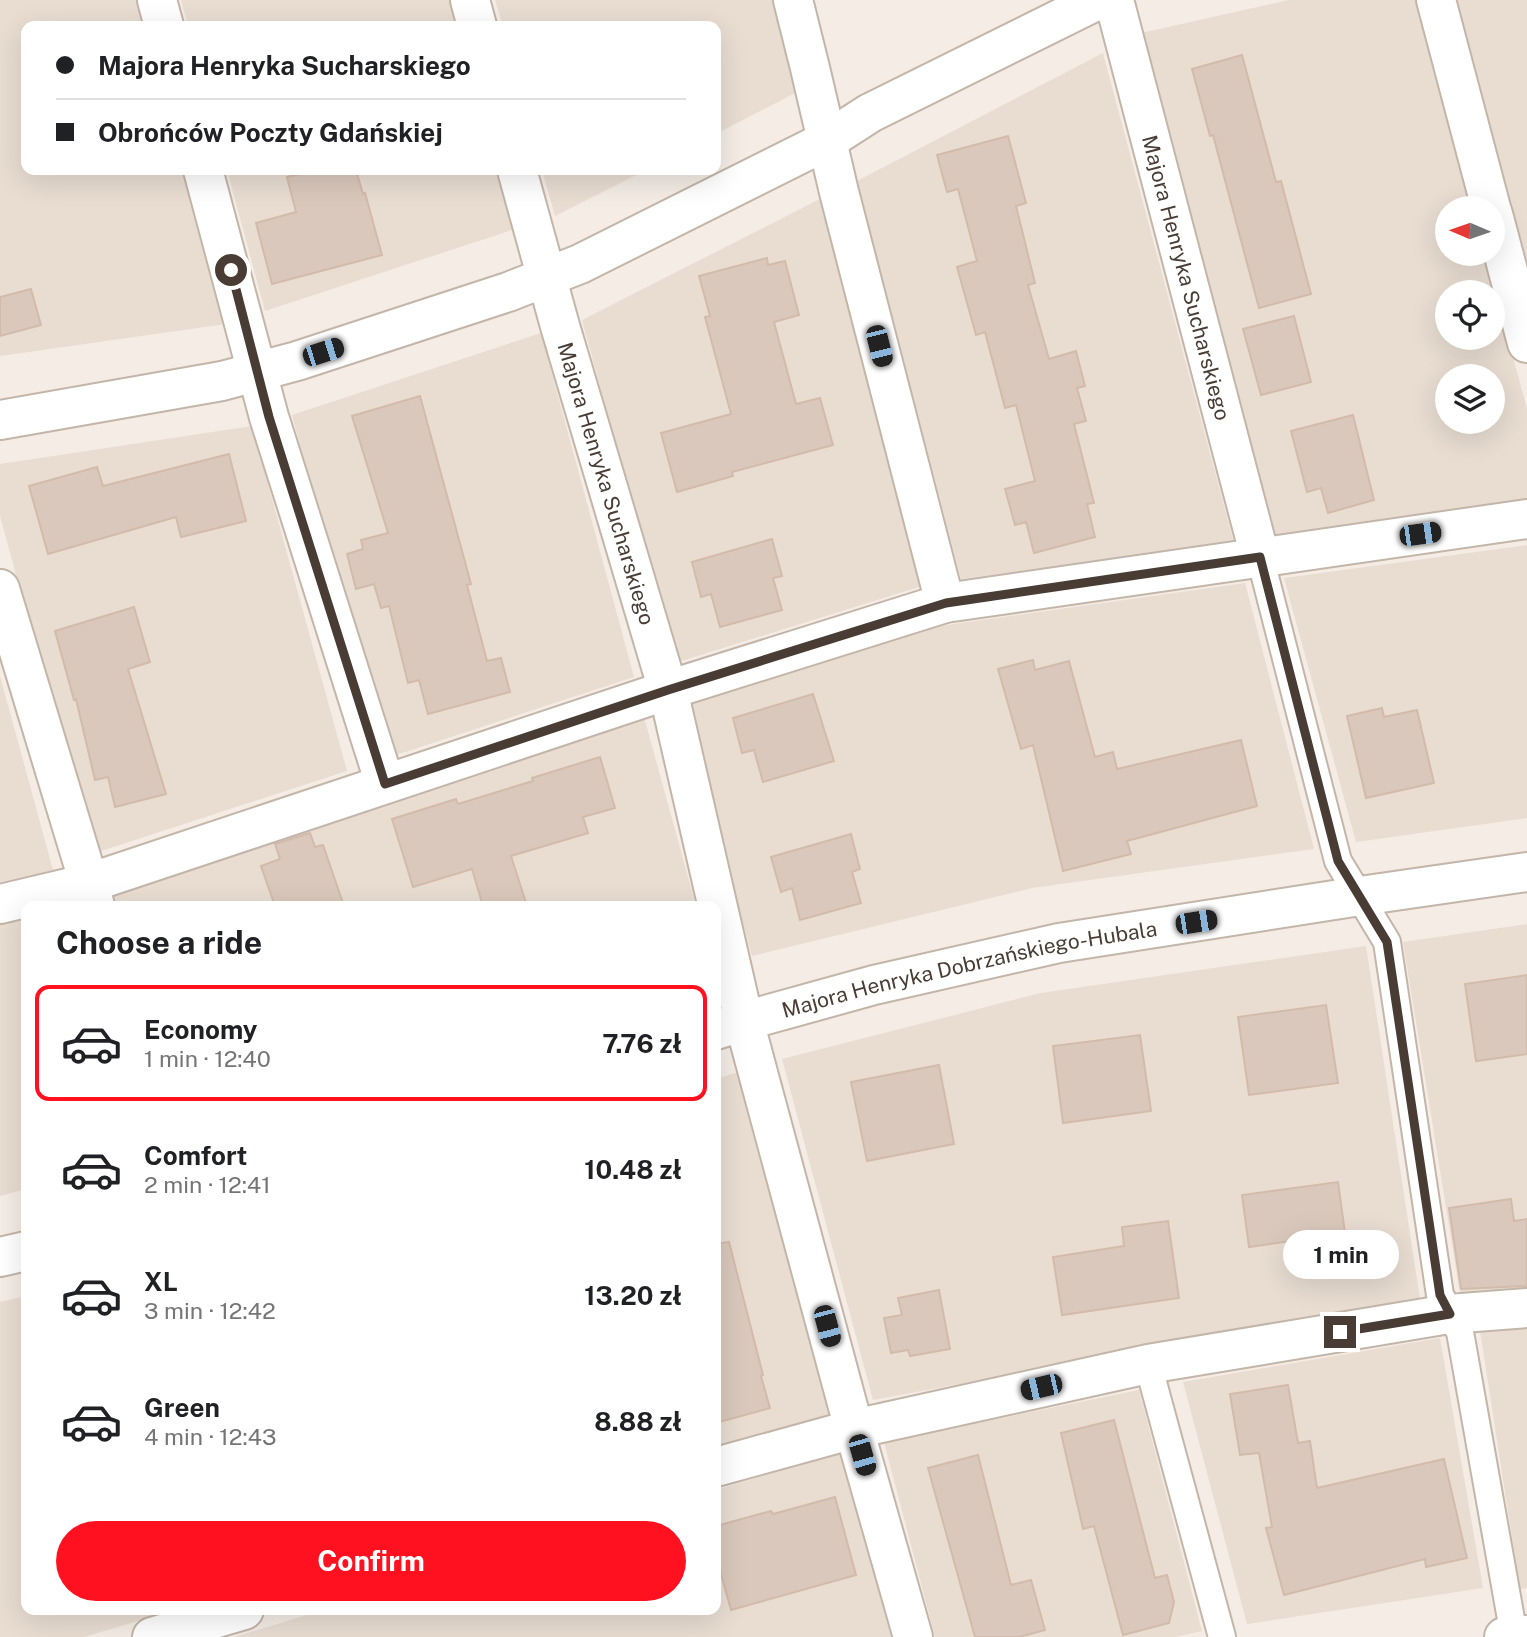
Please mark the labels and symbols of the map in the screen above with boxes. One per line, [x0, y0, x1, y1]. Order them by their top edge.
street label: Majora Henryka Sucharskiego [1137, 132, 1236, 423]
north arrow [1435, 196, 1505, 266]
route start [215, 254, 247, 286]
car [864, 323, 895, 369]
car [300, 336, 347, 368]
street label: Majora Henryka Sucharskiego [553, 339, 660, 628]
car [1398, 521, 1443, 547]
car [1174, 908, 1219, 936]
street label: Majora Henryka Dobrzańskiego-Hubala [779, 915, 1159, 1022]
callout: 1 min [1282, 1230, 1398, 1280]
car [812, 1303, 843, 1349]
route end [1324, 1316, 1356, 1348]
car [1019, 1372, 1064, 1402]
car [847, 1432, 878, 1478]

